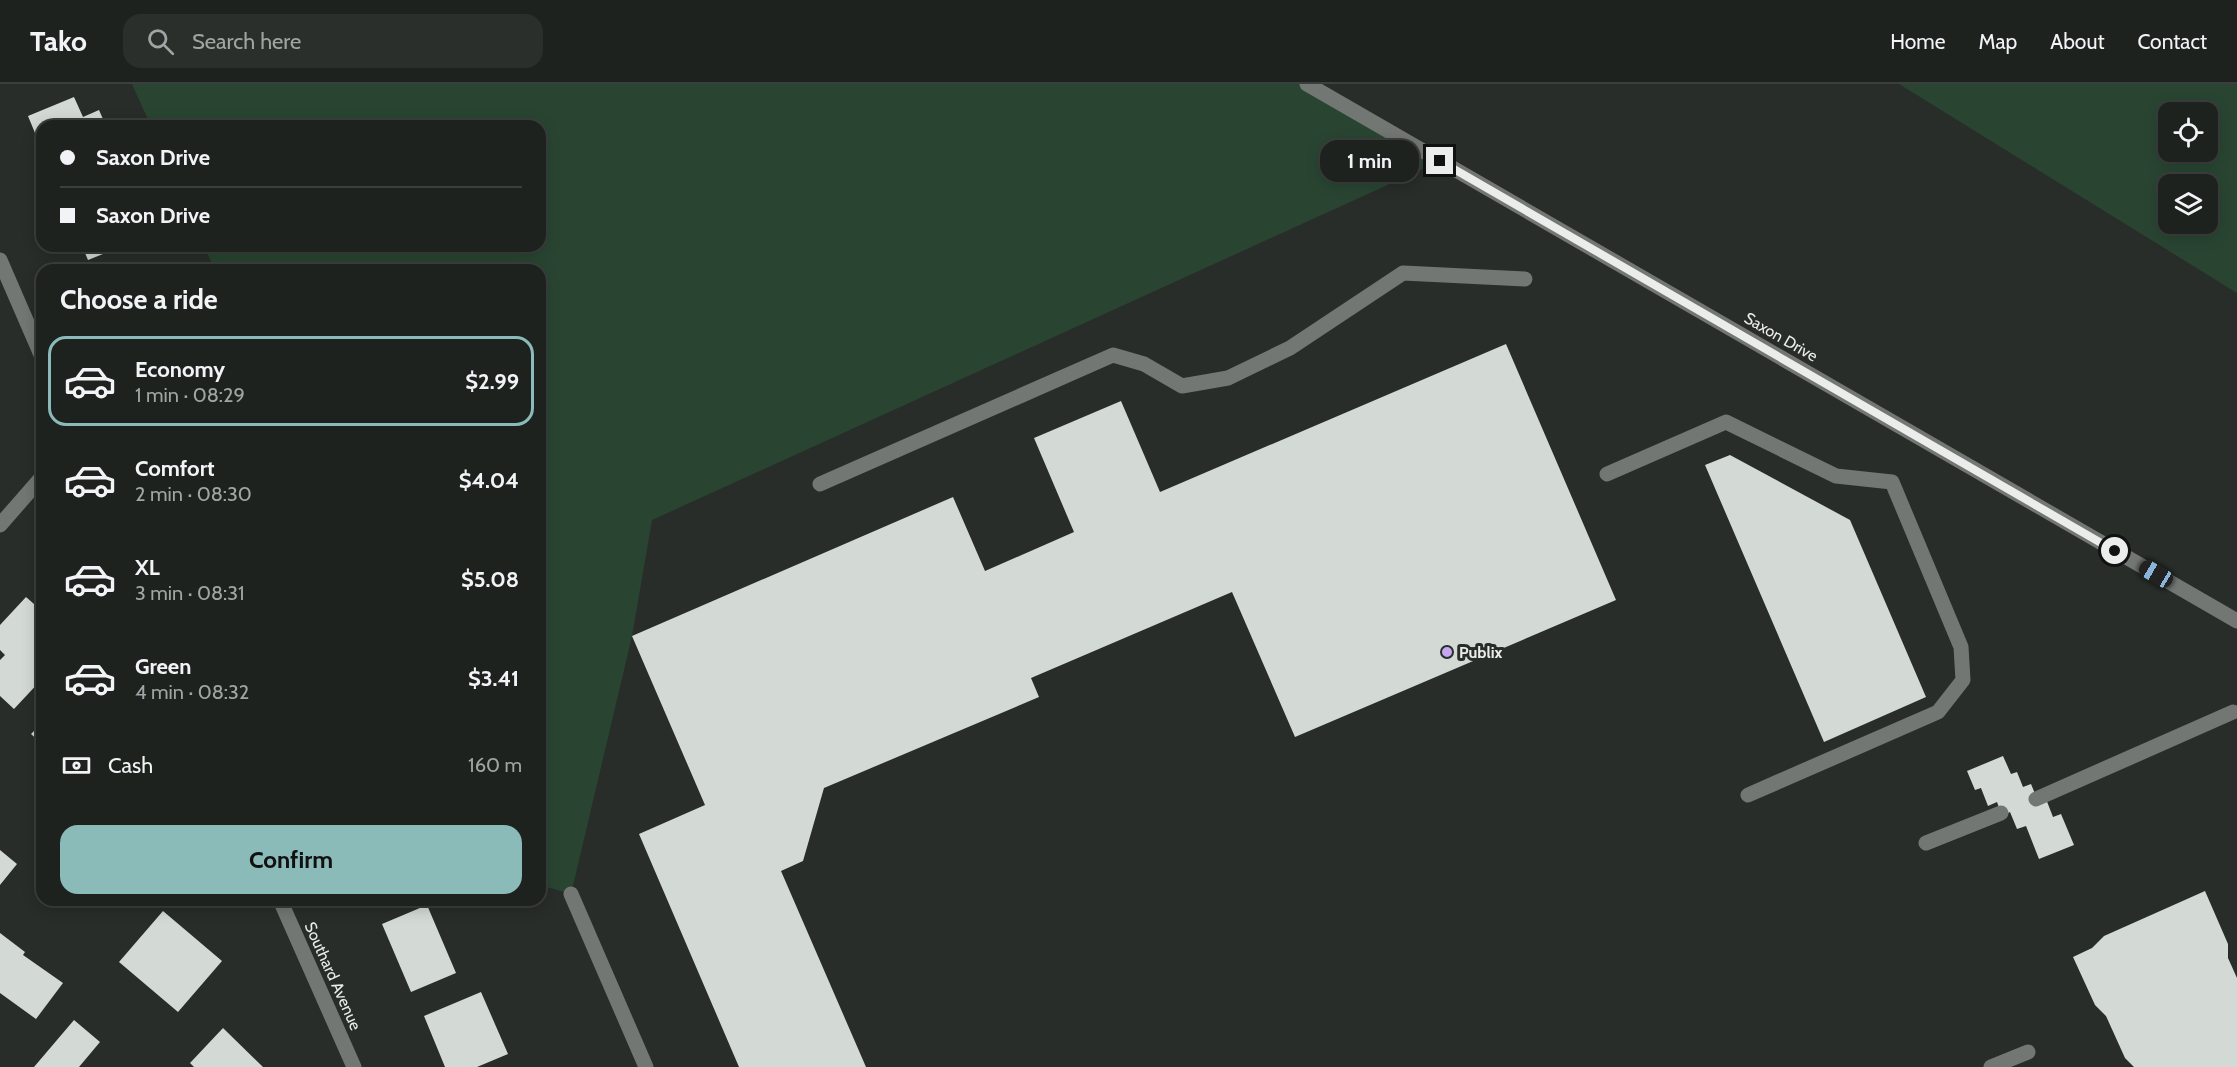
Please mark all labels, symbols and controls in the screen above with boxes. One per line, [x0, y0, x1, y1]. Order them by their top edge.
search box [123, 14, 543, 68]
text: Tako [30, 24, 87, 58]
icon: search [144, 25, 177, 58]
text: Search here [192, 28, 301, 55]
text: Home [1890, 29, 1946, 54]
text: Map [1979, 29, 2017, 54]
text: About [2050, 29, 2104, 54]
text: Contact [2137, 29, 2207, 54]
map controls [2158, 102, 2218, 234]
button: locate [2158, 102, 2218, 162]
callout: 1 min [1320, 140, 1419, 182]
text: Saxon Drive [96, 144, 210, 171]
route end [1426, 147, 1453, 174]
text: 1 min [1347, 149, 1392, 173]
button: layers [2158, 174, 2218, 234]
text: Saxon Drive [96, 202, 210, 229]
text: Choose a ride [60, 283, 218, 316]
street label: Saxon Drive [1741, 308, 1821, 366]
icon: car [63, 354, 117, 408]
text: Economy [135, 356, 225, 383]
text: $2.99 [465, 368, 519, 395]
text: 1 min · 08:29 [135, 383, 245, 407]
icon: car [63, 453, 117, 507]
text: Comfort [135, 455, 214, 482]
text: $4.04 [459, 467, 519, 494]
text: 2 min · 08:30 [135, 482, 252, 506]
route start [2101, 537, 2128, 564]
icon: car [63, 552, 117, 606]
text: XL [135, 554, 160, 581]
car [2136, 557, 2176, 591]
text: $5.08 [461, 566, 519, 593]
text: 3 min · 08:31 [135, 581, 245, 605]
place label: Publix [1459, 643, 1502, 662]
marker: Publix [1440, 645, 1454, 659]
icon: car [63, 651, 117, 705]
text: Green [135, 653, 191, 680]
text: $3.41 [468, 665, 519, 692]
text: 4 min · 08:32 [135, 680, 249, 704]
icon: cash [60, 749, 93, 782]
text: Cash [108, 752, 153, 779]
text: 160 m [468, 753, 522, 777]
button: Confirm [60, 825, 522, 894]
street label: Southard Avenue [301, 919, 365, 1033]

